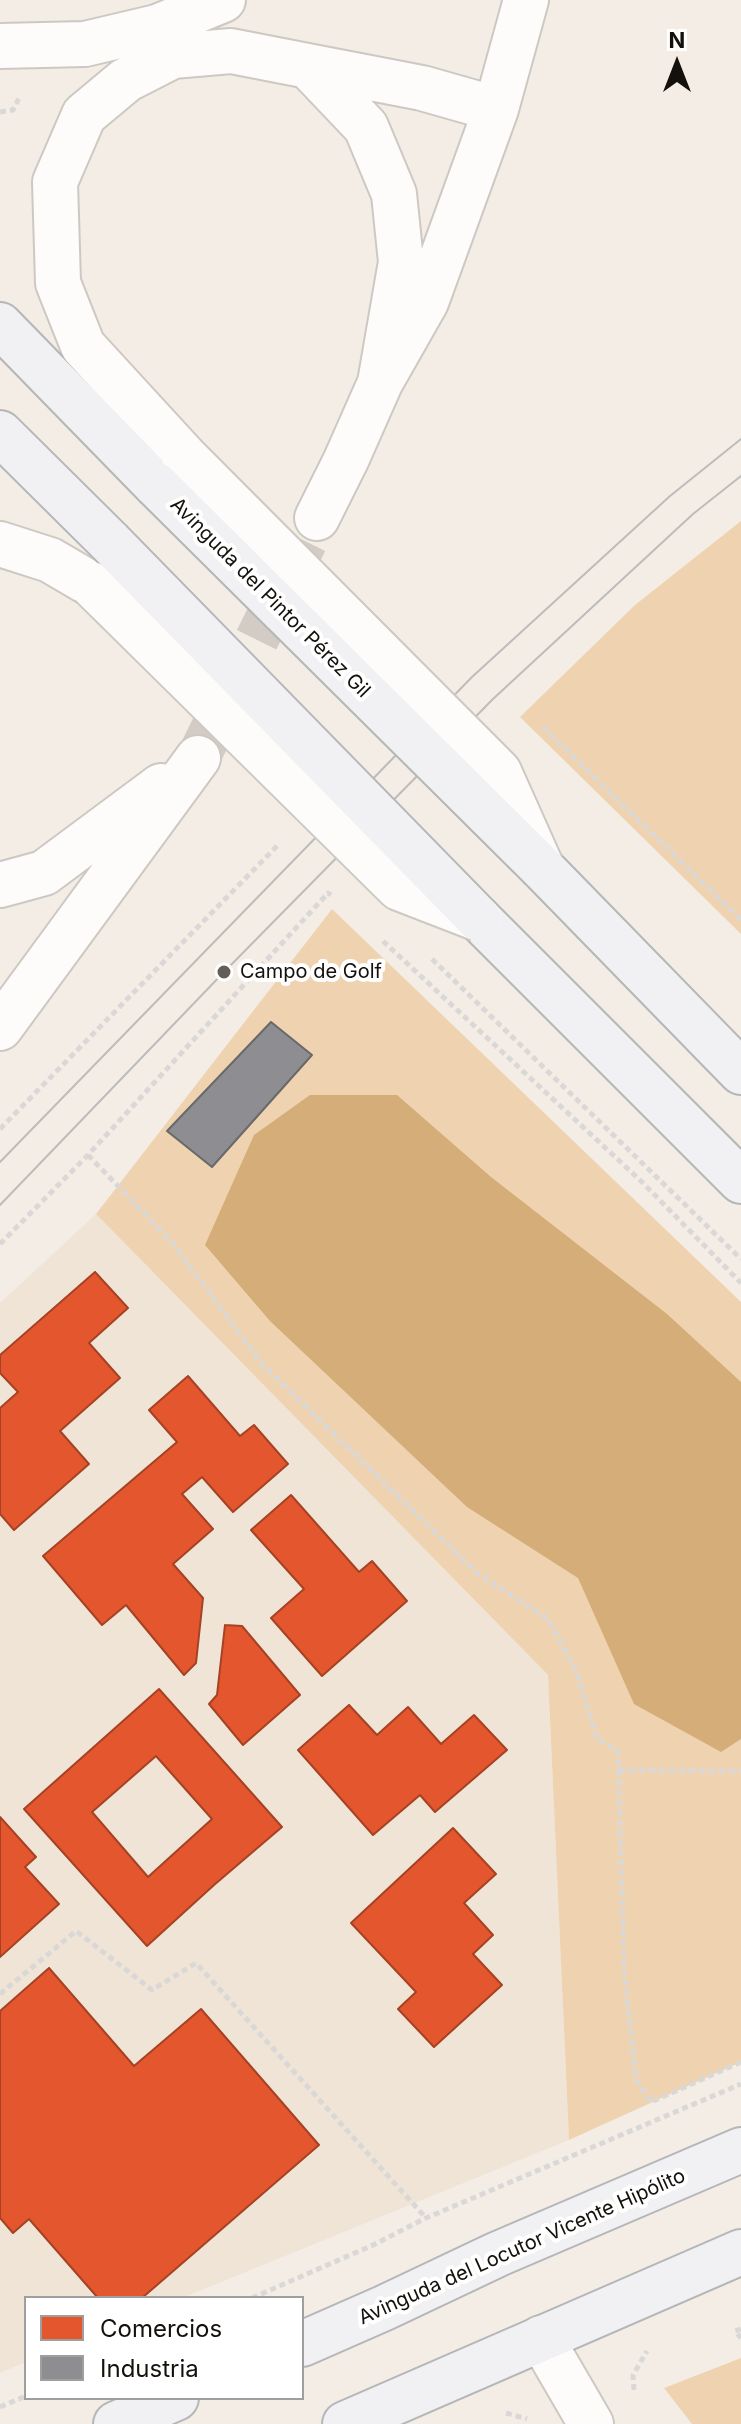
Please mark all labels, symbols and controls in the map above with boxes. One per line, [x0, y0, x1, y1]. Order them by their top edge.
north arrow [637, 24, 717, 104]
text: N [669, 27, 685, 53]
street label: Avinguda del Pintor Pérez Gil [165, 493, 375, 703]
place label: Campo de Golf [240, 960, 382, 984]
marker: Campo de Golf [215, 963, 233, 981]
street label: Avinguda del Locutor Vicente Hipólito [355, 2164, 689, 2330]
legend [24, 2296, 304, 2400]
text: Comercios [100, 2314, 222, 2343]
text: Industria [100, 2354, 199, 2383]

